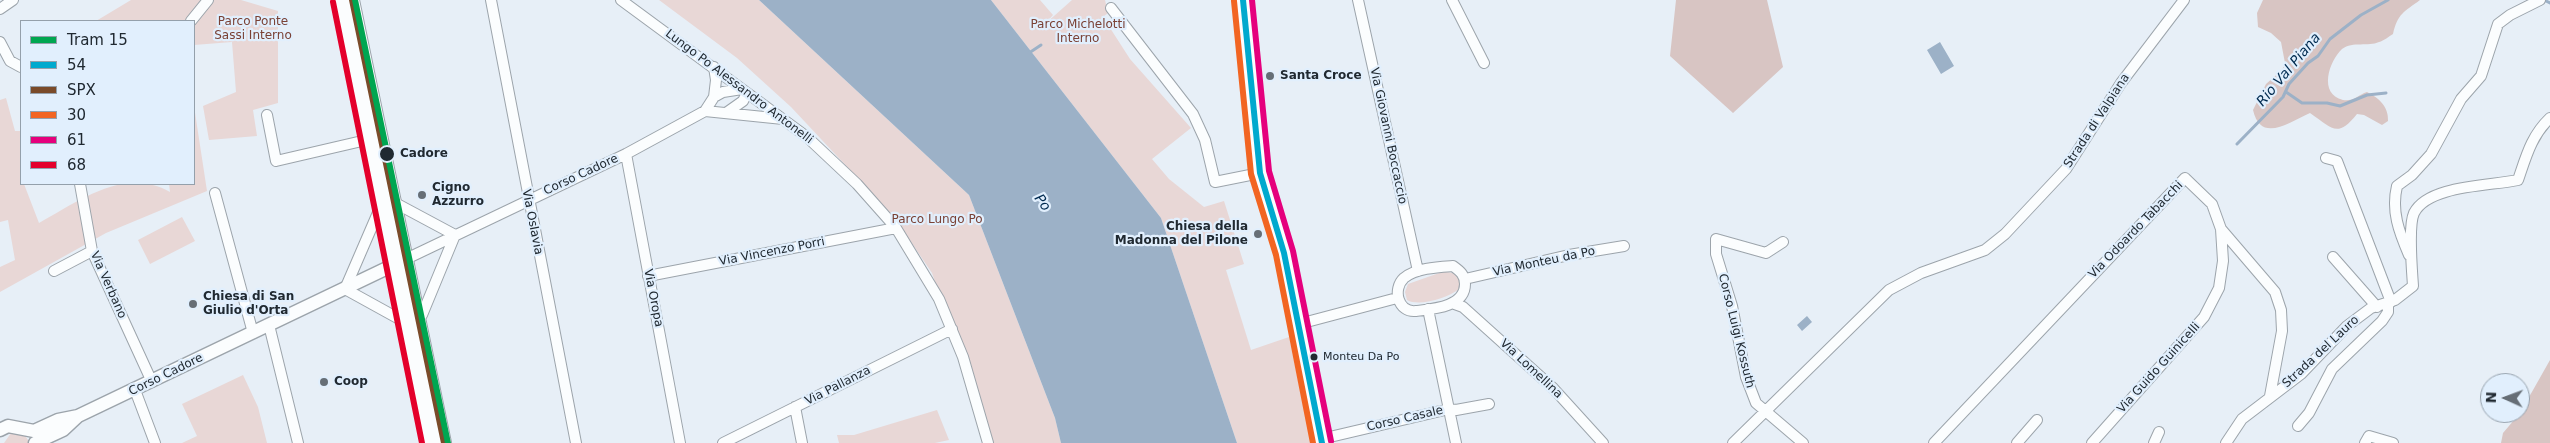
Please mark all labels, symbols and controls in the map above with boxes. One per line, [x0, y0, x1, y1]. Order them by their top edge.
park label: Parco Ponte Sassi Interno [214, 15, 292, 43]
park label: Parco Michelotti Interno [1030, 18, 1126, 46]
legend [20, 20, 195, 185]
street label: Lungo Po Alessandro Antonelli [662, 27, 816, 147]
water label: Rio Val Piana [2253, 30, 2325, 110]
text: Tram 15 [67, 31, 128, 49]
text: 54 [67, 56, 86, 74]
street label: Via Giovanni Boccaccio [1366, 66, 1410, 206]
place label: Santa Croce [1280, 69, 1362, 83]
marker: Santa Croce [1264, 70, 1276, 82]
street label: Strada di Valpiana [2061, 71, 2133, 171]
text: SPX [67, 81, 96, 99]
text: 30 [67, 106, 86, 124]
text: 61 [67, 131, 86, 149]
marker: Cadore [378, 145, 396, 163]
place label: Cadore [400, 147, 448, 161]
street label: Corso Cadore [541, 151, 621, 199]
text: 68 [67, 156, 86, 174]
street label: Via Odoardo Tabacchi [2086, 178, 2186, 282]
place label: Cigno Azzurro [432, 181, 484, 209]
street label: Via Oslavia [519, 188, 545, 256]
marker: Cigno Azzurro [416, 189, 428, 201]
water label: Po [1030, 191, 1054, 215]
park label: Parco Lungo Po [891, 213, 983, 227]
place label: Chiesa della Madonna del Pilone [1115, 220, 1248, 248]
marker: Chiesa della Madonna del Pilone [1252, 228, 1264, 240]
street label: Via Vincenzo Porri [718, 235, 826, 269]
street label: Via Monteu da Po [1492, 244, 1596, 280]
street label: Via Verbano [87, 249, 129, 321]
street label: Via Oropa [640, 268, 666, 328]
street label: Corso Luigi Kossuth [1715, 272, 1757, 390]
place label: Chiesa di San Giulio d'Orta [203, 290, 294, 318]
marker: Chiesa di San Giulio d'Orta [187, 298, 199, 310]
street label: Strada del Lauro [2280, 313, 2362, 391]
street label: Via Guido Guinicelli [2115, 320, 2203, 416]
street label: Via Lomellina [1497, 336, 1565, 402]
place label: Monteu Da Po [1323, 350, 1399, 364]
street label: Corso Cadore [127, 351, 205, 399]
marker: Monteu Da Po [1309, 352, 1319, 362]
street label: Via Pallanza [803, 363, 873, 409]
north arrow [2480, 373, 2530, 423]
place label: Coop [334, 375, 368, 389]
marker: Coop [318, 376, 330, 388]
text: N [2483, 391, 2499, 404]
street label: Corso Casale [1365, 403, 1445, 435]

